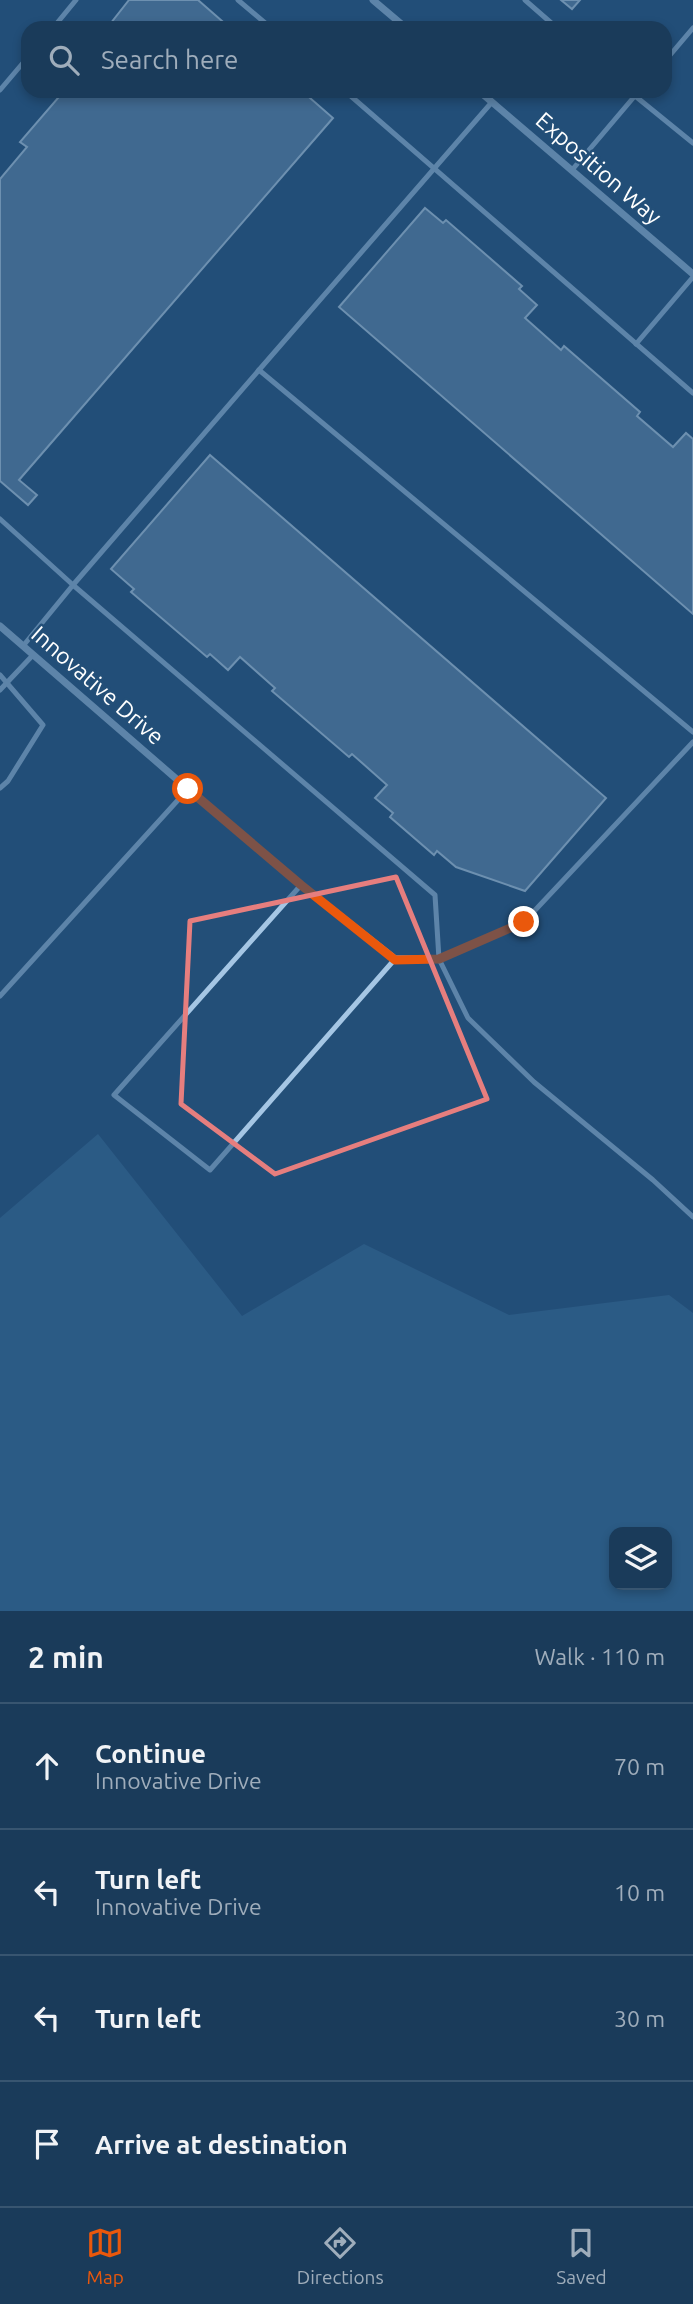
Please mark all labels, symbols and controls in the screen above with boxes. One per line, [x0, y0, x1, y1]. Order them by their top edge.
search box [21, 21, 672, 98]
icon: search [45, 41, 83, 79]
text: Search here [101, 45, 238, 74]
street label: Exposition Way [531, 107, 667, 229]
street label: Innovative Drive [27, 621, 169, 749]
route start [172, 773, 203, 804]
route end [508, 906, 539, 937]
map controls [609, 1527, 672, 1590]
button: layers [609, 1527, 672, 1590]
text: 2 min [28, 1640, 104, 1674]
text: Walk · 110 m [534, 1644, 665, 1669]
text: Continue [95, 1739, 206, 1768]
icon: ahead [28, 1747, 66, 1785]
text: 70 m [614, 1754, 665, 1779]
text: Innovative Drive [95, 1768, 262, 1793]
text: Turn left [95, 1865, 201, 1894]
icon: left [28, 1873, 66, 1911]
text: 10 m [614, 1880, 665, 1905]
text: Innovative Drive [95, 1894, 262, 1919]
icon: left [28, 1999, 66, 2037]
text: Turn left [95, 2004, 201, 2033]
text: 30 m [614, 2006, 665, 2031]
icon: arrive [28, 2125, 66, 2163]
text: Arrive at destination [95, 2130, 348, 2159]
tab: Map [86, 2224, 124, 2288]
tab: Directions [297, 2224, 384, 2288]
tab: Saved [556, 2224, 607, 2288]

